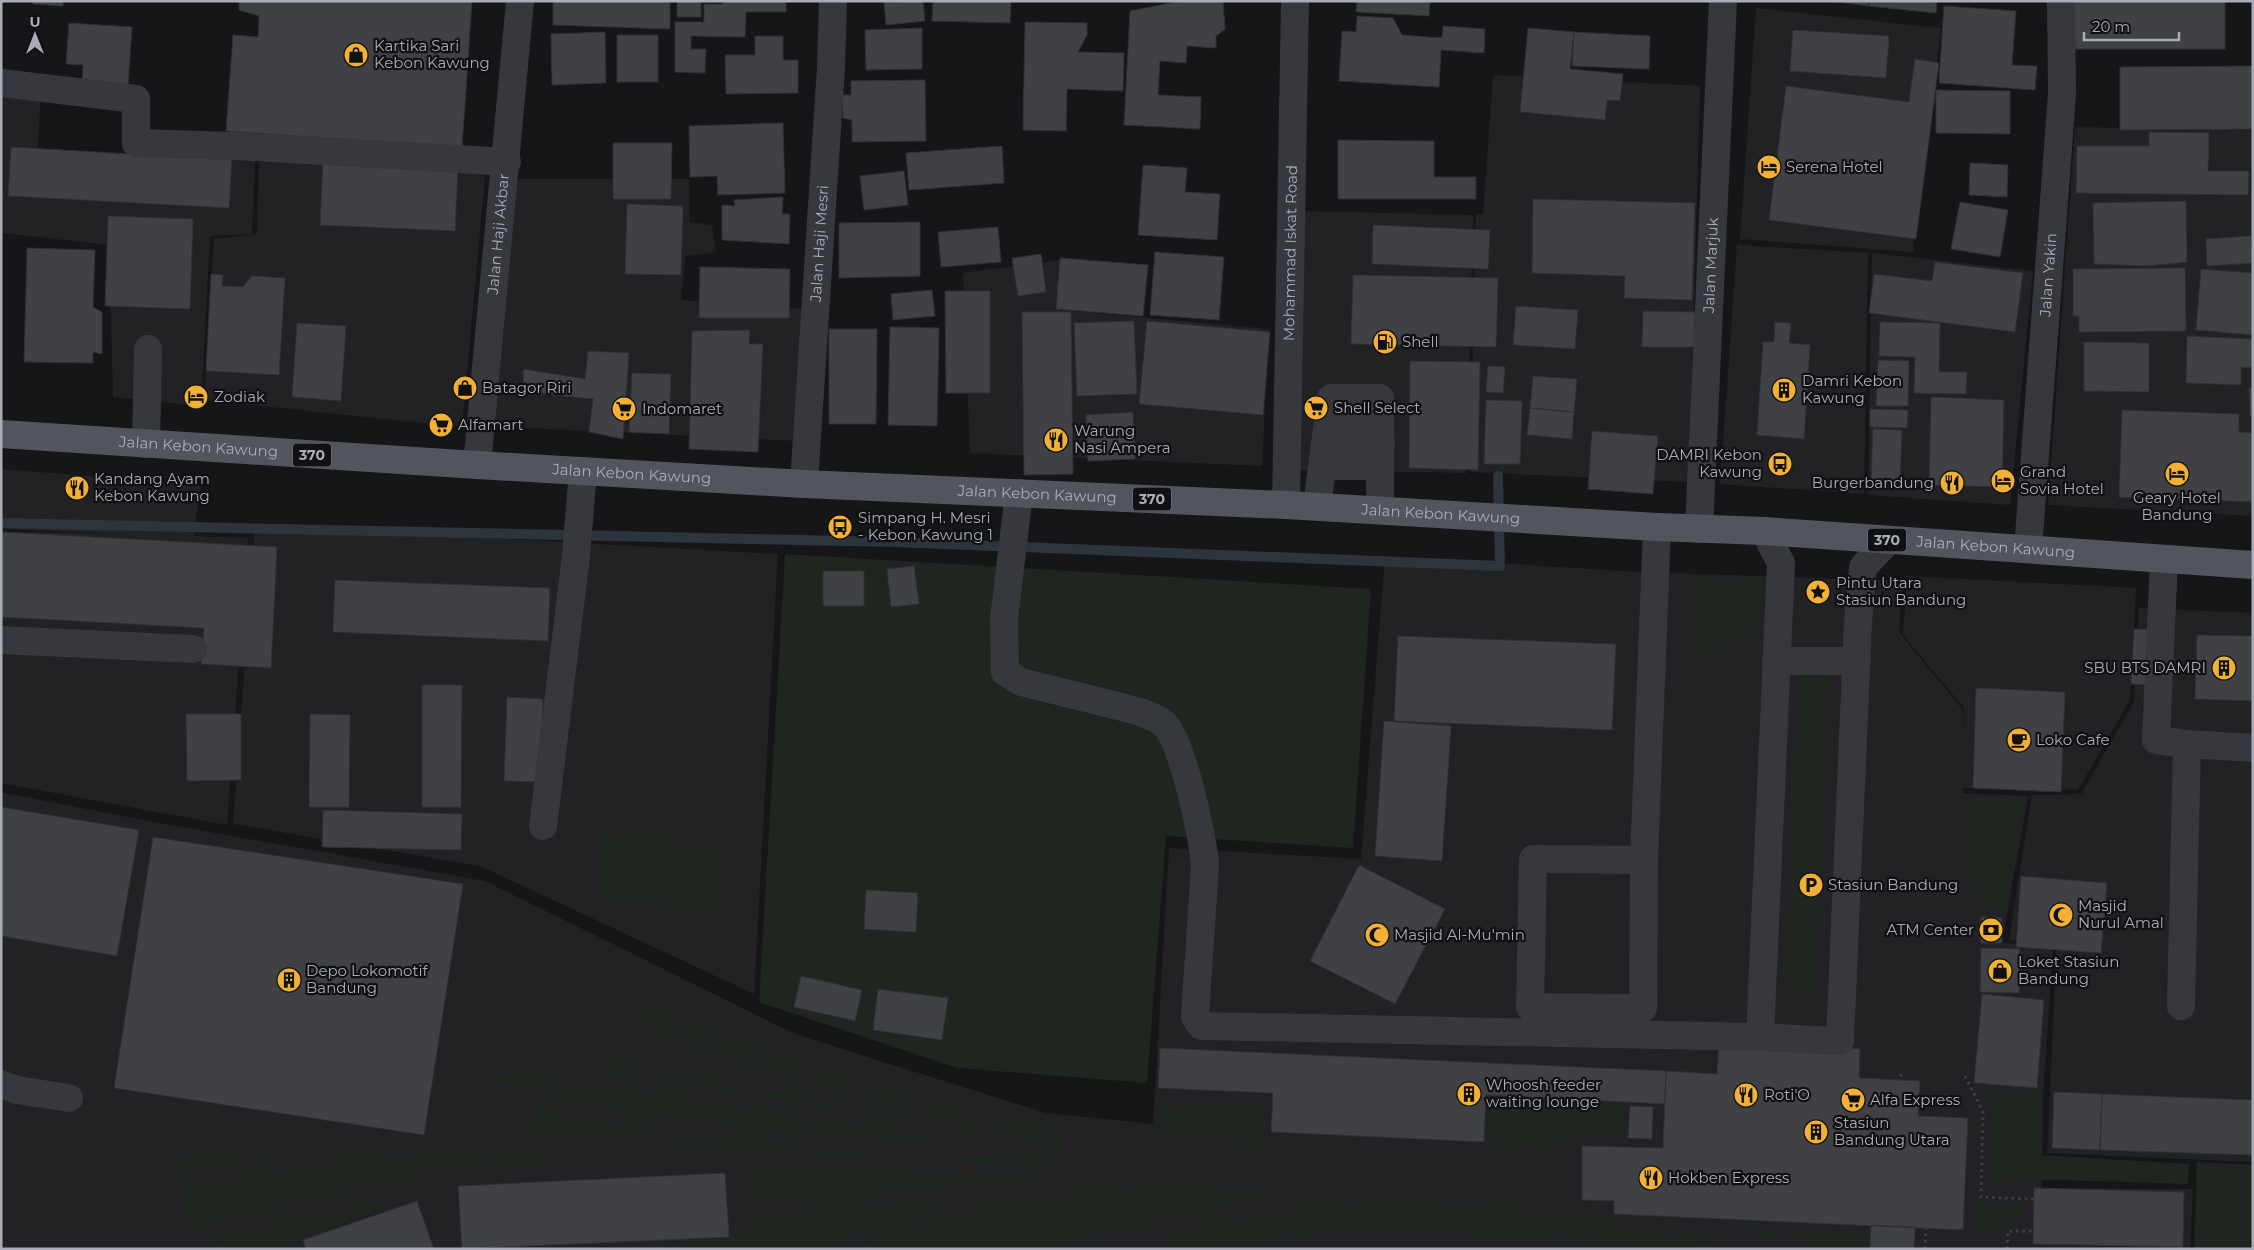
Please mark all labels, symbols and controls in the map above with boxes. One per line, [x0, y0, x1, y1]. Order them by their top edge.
north arrow [10, 10, 60, 60]
scale bar [2084, 10, 2179, 42]
text: U [29, 13, 41, 31]
text: 20 m [2092, 17, 2130, 36]
place label: Kartika Sari Kebon Kawung [374, 36, 490, 72]
shop icon: Kartika Sari Kebon Kawung [343, 42, 369, 68]
hotel icon: Serena Hotel [1756, 154, 1782, 180]
place label: Serena Hotel [1786, 157, 1883, 176]
street label: Mohammad Iskat Road [1279, 165, 1301, 341]
street label: Jalan Haji Akbar [483, 173, 513, 296]
street label: Jalan Haji Mesri [806, 184, 832, 304]
street label: Jalan Marjuk [1699, 217, 1722, 315]
street label: Jalan Yakin [2035, 232, 2061, 318]
fuel station icon: Shell [1372, 329, 1398, 355]
place label: Shell [1402, 332, 1439, 351]
place label: Damri Kebon Kawung [1802, 371, 1902, 407]
shop icon: Batagor Riri [452, 375, 478, 401]
building icon: Damri Kebon Kawung [1771, 377, 1797, 403]
place label: Batagor Riri [482, 378, 571, 397]
hotel icon: Zodiak [183, 384, 209, 410]
place label: Zodiak [214, 387, 265, 406]
supermarket icon: Shell Select [1303, 395, 1329, 421]
supermarket icon: Indomaret [611, 396, 637, 422]
place label: Shell Select [1334, 398, 1420, 417]
place label: Indomaret [642, 399, 722, 418]
supermarket icon: Alfamart [428, 412, 454, 438]
place label: Alfamart [458, 415, 524, 434]
place label: Warung Nasi Ampera [1074, 421, 1171, 457]
restaurant icon: Warung Nasi Ampera [1043, 427, 1069, 453]
street label: Jalan Kebon Kawung [118, 432, 279, 461]
road number: 370 [293, 444, 331, 466]
place label: DAMRI Kebon Kawung [1656, 445, 1762, 481]
bus stop icon: DAMRI Kebon Kawung [1767, 451, 1793, 477]
street label: Jalan Kebon Kawung [551, 459, 712, 488]
hotel icon: Geary Hotel Bandung [2164, 461, 2190, 487]
place label: Grand Sovia Hotel [2020, 462, 2104, 498]
hotel icon: Grand Sovia Hotel [1990, 468, 2016, 494]
place label: Kandang Ayam Kebon Kawung [94, 469, 210, 505]
restaurant icon: Burgerbandung [1939, 470, 1965, 496]
place label: Burgerbandung [1812, 473, 1934, 492]
restaurant icon: Kandang Ayam Kebon Kawung [64, 475, 90, 501]
street label: Jalan Kebon Kawung [956, 481, 1117, 507]
road number: 370 [1133, 488, 1171, 510]
place label: Geary Hotel Bandung [2133, 488, 2221, 524]
street label: Jalan Kebon Kawung [1360, 499, 1521, 528]
place label: Simpang H. Mesri - Kebon Kawung 1 [858, 508, 993, 544]
bus stop icon: Simpang H. Mesri - Kebon Kawung 1 [827, 514, 853, 540]
road number: 370 [1868, 528, 1906, 552]
street label: Jalan Kebon Kawung [1915, 532, 2076, 562]
place label: Pintu Utara Stasiun Bandung [1836, 573, 1966, 609]
place icon: Pintu Utara Stasiun Bandung [1805, 579, 1831, 605]
building icon: SBU BTS DAMRI [2211, 655, 2237, 681]
place label: SBU BTS DAMRI [2084, 658, 2206, 677]
cafe icon: Loko Cafe [2006, 727, 2032, 753]
place label: Loko Cafe [2036, 730, 2110, 749]
parking icon: Stasiun Bandung [1798, 872, 1824, 898]
place label: Stasiun Bandung [1828, 875, 1958, 894]
place label: Masjid Nurul Amal [2078, 896, 2164, 932]
mosque icon: Masjid Nurul Amal [2048, 902, 2074, 928]
bank icon: ATM Center [1978, 917, 2004, 943]
place label: ATM Center [1887, 920, 1974, 939]
mosque icon: Masjid Al-Mu'min [1364, 922, 1390, 948]
place label: Masjid Al-Mu'min [1394, 925, 1525, 944]
place label: Loket Stasiun Bandung [2018, 952, 2119, 988]
shop icon: Loket Stasiun Bandung [1987, 958, 2013, 984]
place label: Depo Lokomotif Bandung [306, 961, 429, 997]
building icon: Depo Lokomotif Bandung [276, 967, 302, 993]
place label: Whoosh feeder waiting lounge [1486, 1075, 1601, 1111]
building icon: Whoosh feeder waiting lounge [1456, 1081, 1482, 1107]
restaurant icon: Roti'O [1733, 1082, 1759, 1108]
place label: Roti'O [1764, 1085, 1810, 1104]
supermarket icon: Alfa Express [1840, 1087, 1866, 1113]
place label: Alfa Express [1870, 1090, 1960, 1109]
place label: Stasiun Bandung Utara [1834, 1113, 1950, 1149]
building icon: Stasiun Bandung Utara [1803, 1119, 1829, 1145]
restaurant icon: Hokben Express [1638, 1165, 1664, 1191]
place label: Hokben Express [1668, 1168, 1789, 1187]

